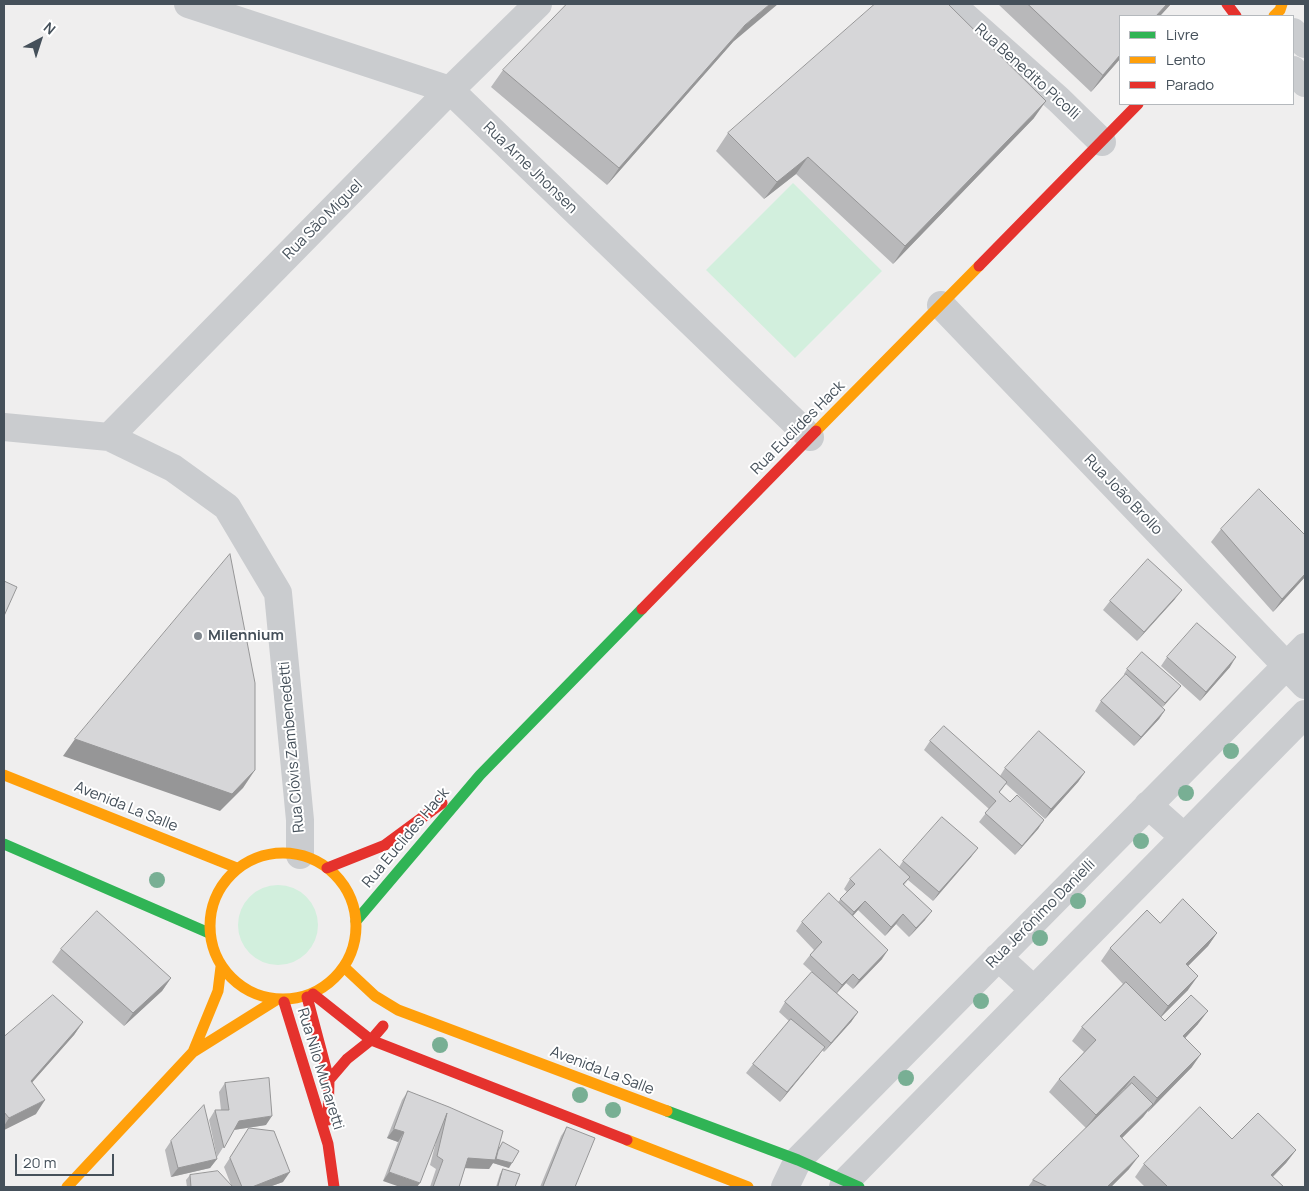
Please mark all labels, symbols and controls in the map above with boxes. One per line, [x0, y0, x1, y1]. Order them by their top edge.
north arrow [15, 15, 65, 65]
legend [1119, 15, 1294, 105]
text: N [40, 18, 60, 39]
street label: Rua Benedito Picolli [971, 20, 1083, 124]
text: Livre [1166, 24, 1199, 45]
text: Lento [1166, 49, 1206, 70]
text: Parado [1166, 74, 1214, 95]
street label: Rua Arne Jhonsen [479, 118, 581, 218]
street label: Rua São Miguel [279, 176, 367, 264]
street label: Rua Euclides Hack [747, 377, 849, 479]
street label: Rua João Brollo [1080, 451, 1166, 539]
place label: Milennium [208, 627, 284, 645]
marker: Milennium [192, 630, 204, 642]
street label: Rua Clóvis Zambenedetti [276, 660, 308, 834]
street label: Avenida La Salle [72, 778, 180, 836]
street label: Rua Euclides Hack [359, 784, 453, 892]
street label: Rua Jerônimo Danielli [983, 856, 1099, 972]
street label: Rua Nilo Munaretti [293, 1006, 347, 1132]
street label: Avenida La Salle [548, 1043, 656, 1099]
scale bar [18, 1144, 116, 1176]
text: 20 m [23, 1152, 56, 1173]

